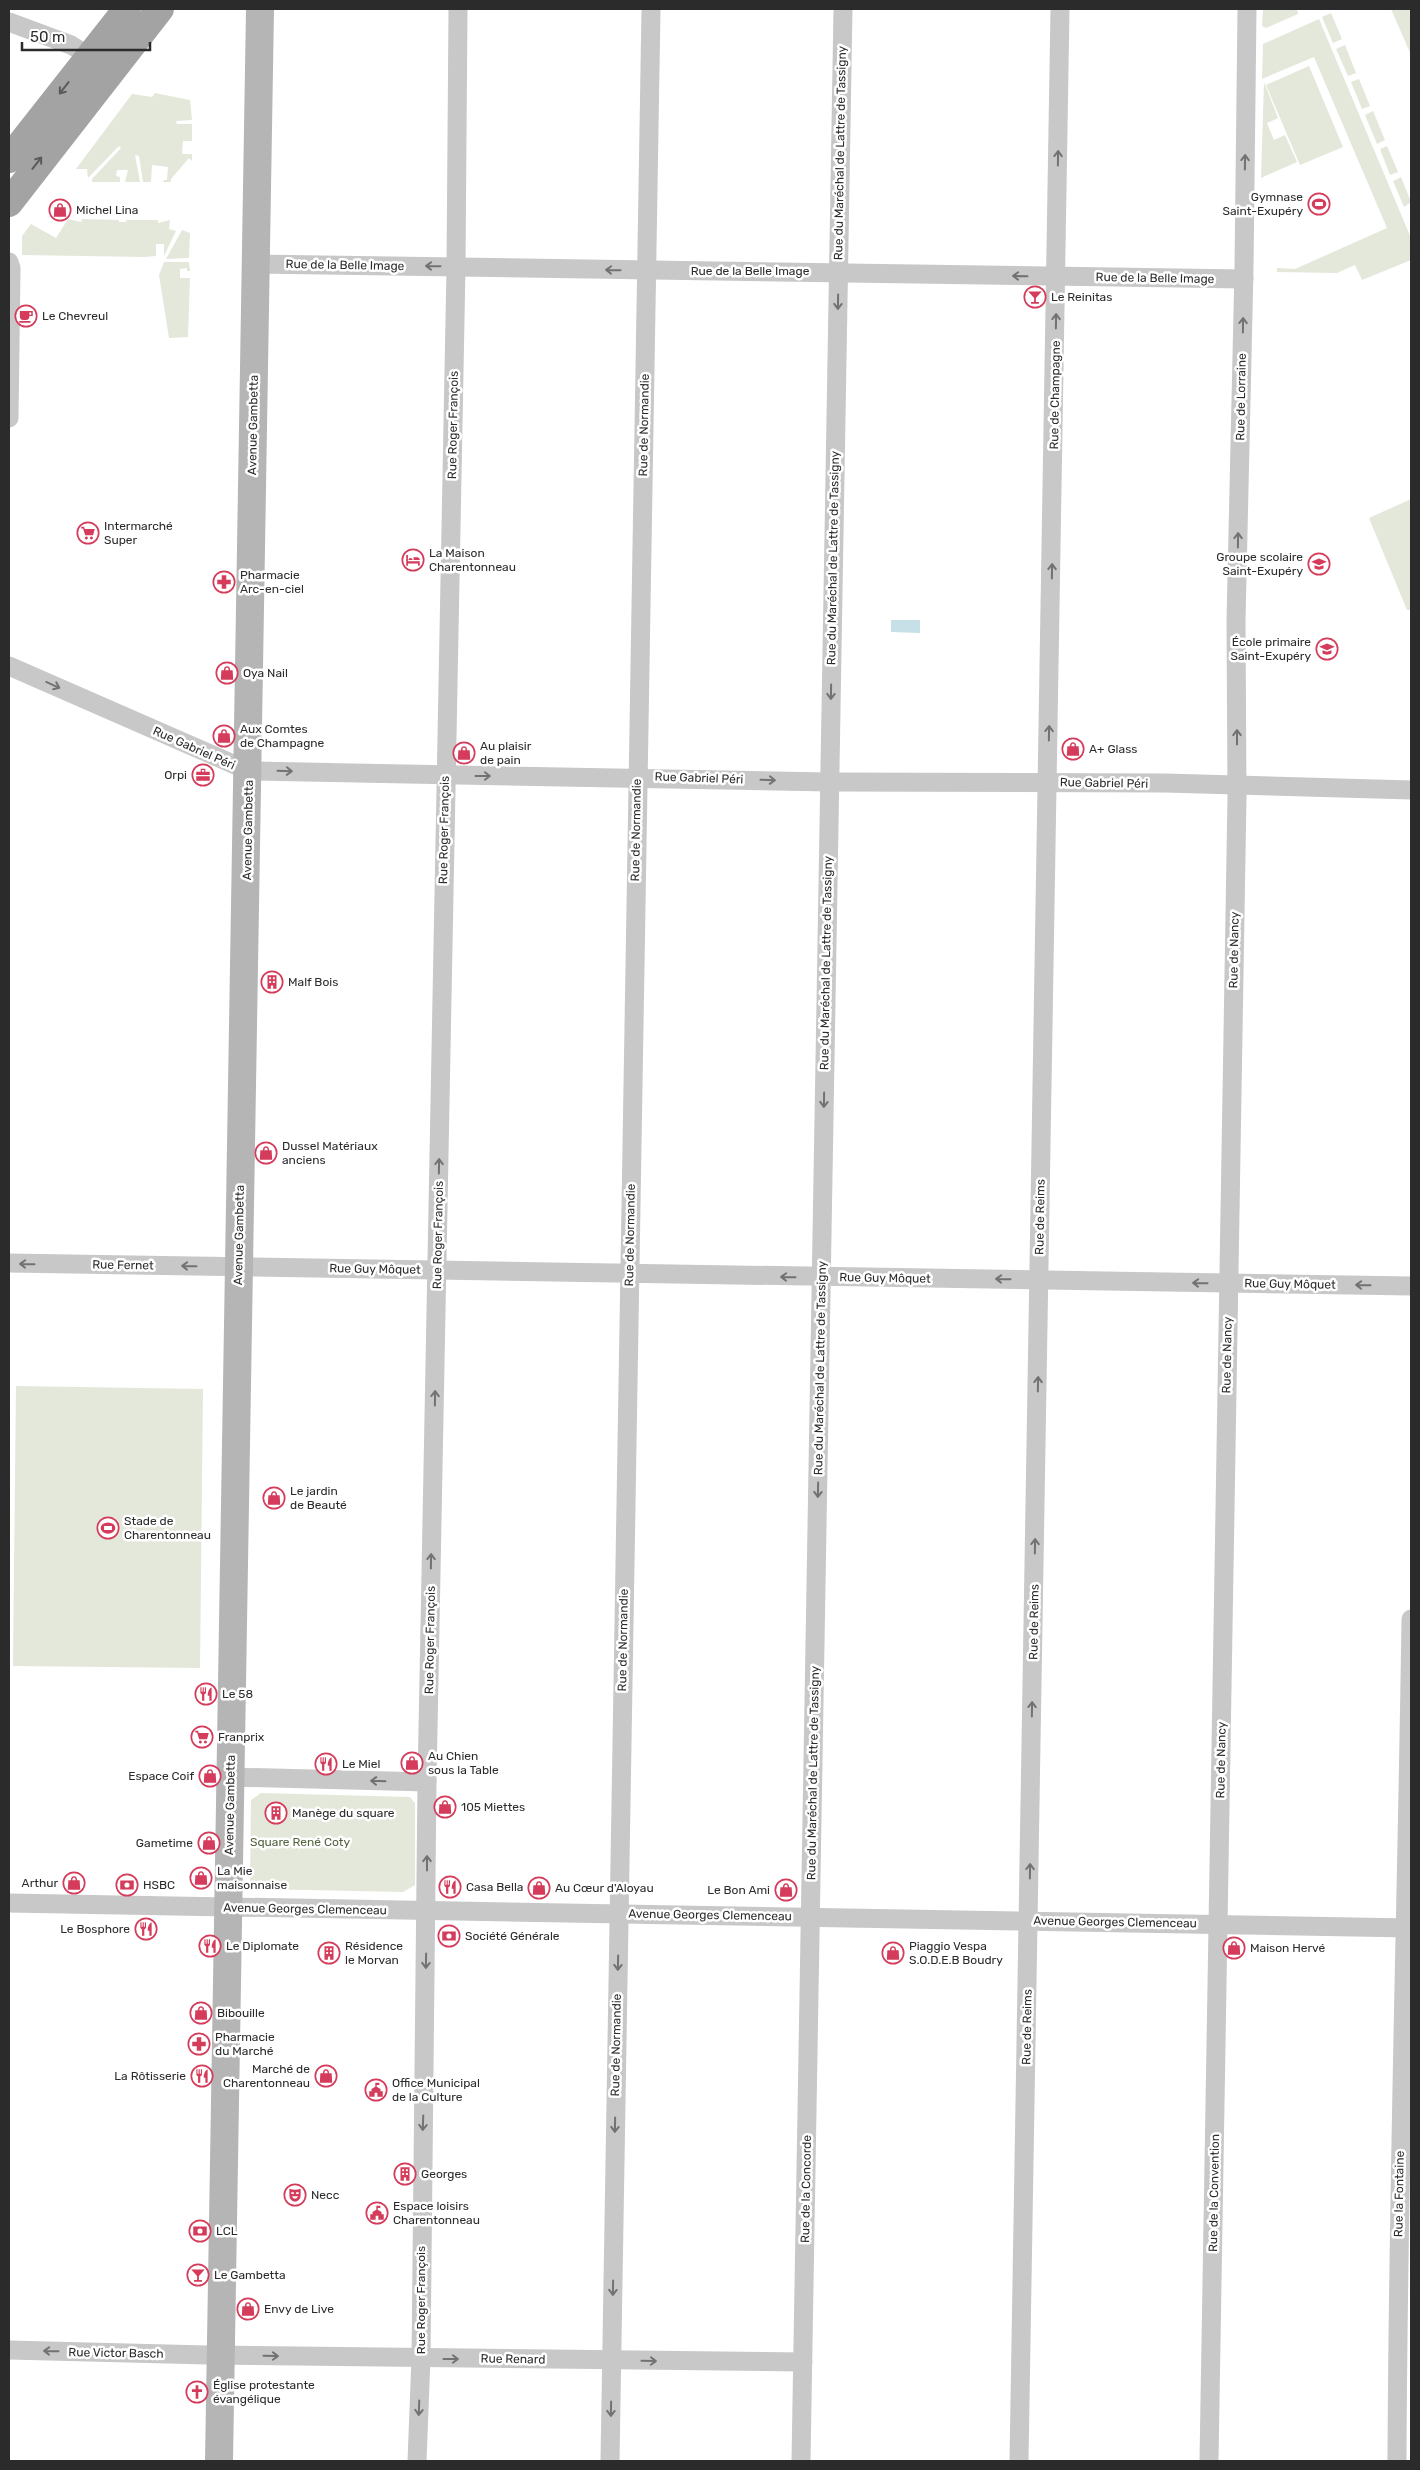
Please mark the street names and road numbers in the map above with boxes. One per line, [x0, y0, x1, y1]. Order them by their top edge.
street label: Rue du Maréchal de Lattre de Tassigny [831, 45, 849, 260]
street label: Rue de la Belle Image [286, 257, 405, 273]
street label: Rue de la Belle Image [691, 264, 810, 278]
street label: Rue de la Belle Image [1096, 270, 1215, 286]
street label: Rue de Champagne [1047, 340, 1063, 450]
street label: Rue de Lorraine [1233, 353, 1249, 441]
street label: Rue Roger François [445, 371, 461, 479]
street label: Rue de Normandie [636, 373, 652, 476]
street label: Avenue Gambetta [245, 375, 261, 475]
street label: Rue du Maréchal de Lattre de Tassigny [824, 450, 842, 665]
street label: Rue Gabriel Péri [151, 724, 237, 772]
street label: Rue Gabriel Péri [655, 769, 744, 787]
street label: Rue Gabriel Péri [1060, 775, 1148, 791]
street label: Rue Roger François [436, 776, 452, 884]
street label: Rue de Normandie [628, 778, 644, 881]
street label: Avenue Gambetta [240, 780, 256, 880]
street label: Rue du Maréchal de Lattre de Tassigny [817, 855, 835, 1070]
street label: Rue de Nancy [1226, 911, 1242, 989]
street label: Rue de Reims [1032, 1179, 1048, 1255]
street label: Rue Roger François [430, 1181, 446, 1289]
street label: Rue de Normandie [622, 1183, 638, 1286]
street label: Avenue Gambetta [231, 1185, 247, 1285]
street label: Rue Fernet [92, 1257, 154, 1273]
street label: Rue du Maréchal de Lattre de Tassigny [811, 1260, 829, 1475]
street label: Rue Guy Môquet [329, 1261, 421, 1277]
street label: Rue Guy Môquet [839, 1270, 931, 1286]
street label: Rue Guy Môquet [1244, 1276, 1336, 1292]
street label: Rue de Nancy [1219, 1316, 1235, 1394]
street label: Rue de Reims [1026, 1584, 1042, 1660]
street label: Rue Roger François [422, 1586, 438, 1694]
street label: Rue de Normandie [615, 1588, 631, 1691]
street label: Rue du Maréchal de Lattre de Tassigny [804, 1665, 822, 1880]
street label: Rue de Nancy [1213, 1721, 1229, 1799]
street label: Avenue Gambetta [222, 1755, 238, 1855]
street label: Avenue Georges Clemenceau [223, 1901, 387, 1917]
street label: Avenue Georges Clemenceau [628, 1907, 792, 1923]
street label: Avenue Georges Clemenceau [1033, 1914, 1197, 1930]
street label: Rue de Reims [1019, 1989, 1035, 2065]
street label: Rue de Normandie [608, 1993, 624, 2096]
street label: Rue de la Convention [1206, 2134, 1222, 2252]
street label: Rue de la Concorde [798, 2135, 814, 2243]
street label: Rue la Fontaine [1391, 2150, 1407, 2237]
street label: Rue Roger François [414, 2246, 428, 2354]
street label: Rue Victor Basch [68, 2345, 164, 2361]
street label: Rue Renard [481, 2351, 545, 2367]

